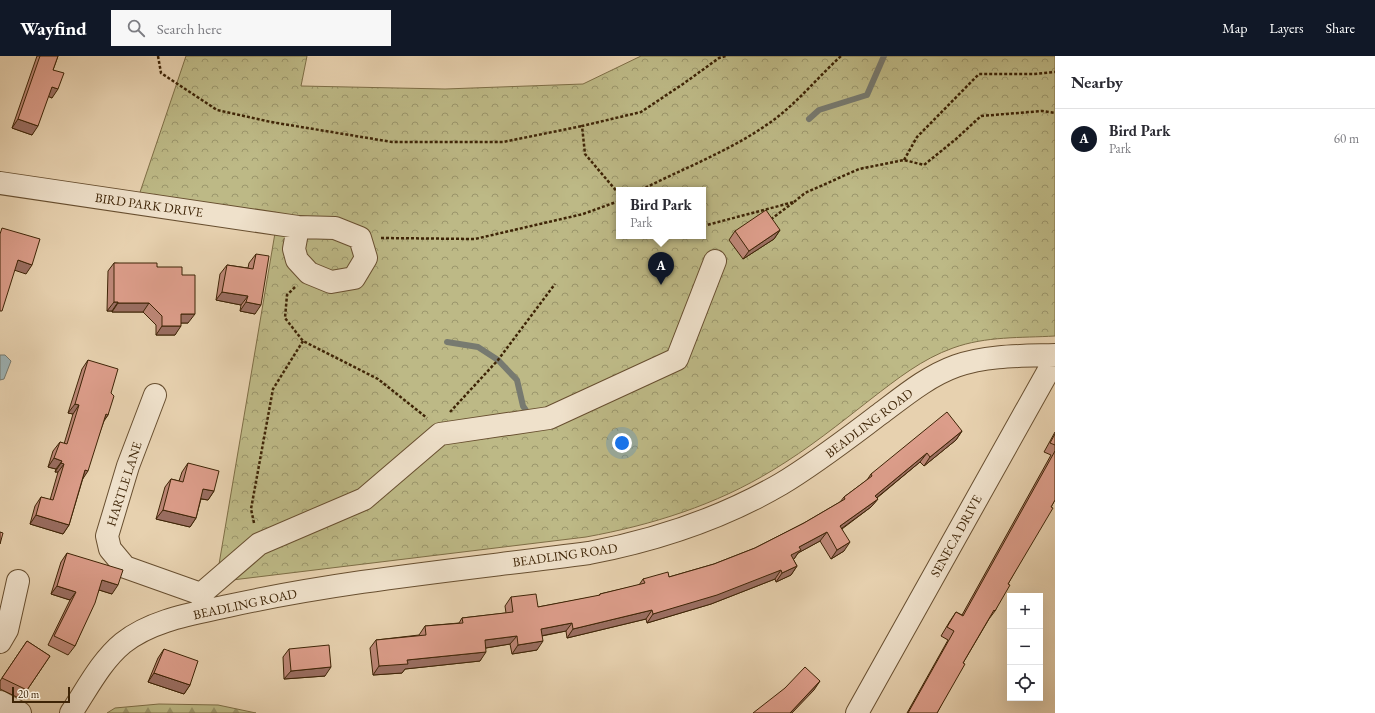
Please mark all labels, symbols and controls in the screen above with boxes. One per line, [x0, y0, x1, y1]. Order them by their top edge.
search box [111, 10, 391, 46]
text: Wayfind [20, 16, 87, 41]
icon: search [125, 17, 147, 39]
text: Search here [157, 19, 222, 38]
text: Map [1222, 19, 1247, 37]
text: Layers [1269, 19, 1304, 37]
text: Share [1326, 19, 1355, 37]
text: Nearby [1071, 71, 1123, 93]
text: Bird Park [1109, 121, 1170, 140]
text: A [1079, 130, 1089, 147]
text: 60 m [1334, 130, 1359, 147]
text: Park [1109, 140, 1131, 157]
popup [616, 187, 706, 239]
street label: BIRD PARK DRIVE [94, 189, 204, 221]
text: Bird Park [630, 195, 692, 214]
text: Park [630, 214, 652, 231]
pin: A [648, 252, 674, 285]
street label: BEADLING ROAD [822, 384, 916, 462]
your location [612, 433, 632, 453]
street label: HARTLE LANE [102, 440, 146, 528]
street label: SENECA DRIVE [926, 492, 986, 580]
street label: BEADLING ROAD [511, 539, 619, 571]
street label: BEADLING ROAD [192, 585, 299, 623]
map controls [1007, 593, 1043, 701]
button: + [1007, 593, 1043, 629]
button: − [1007, 629, 1043, 665]
button: locate [1007, 665, 1043, 701]
scale bar [12, 685, 70, 704]
text: 20 m [18, 687, 39, 701]

